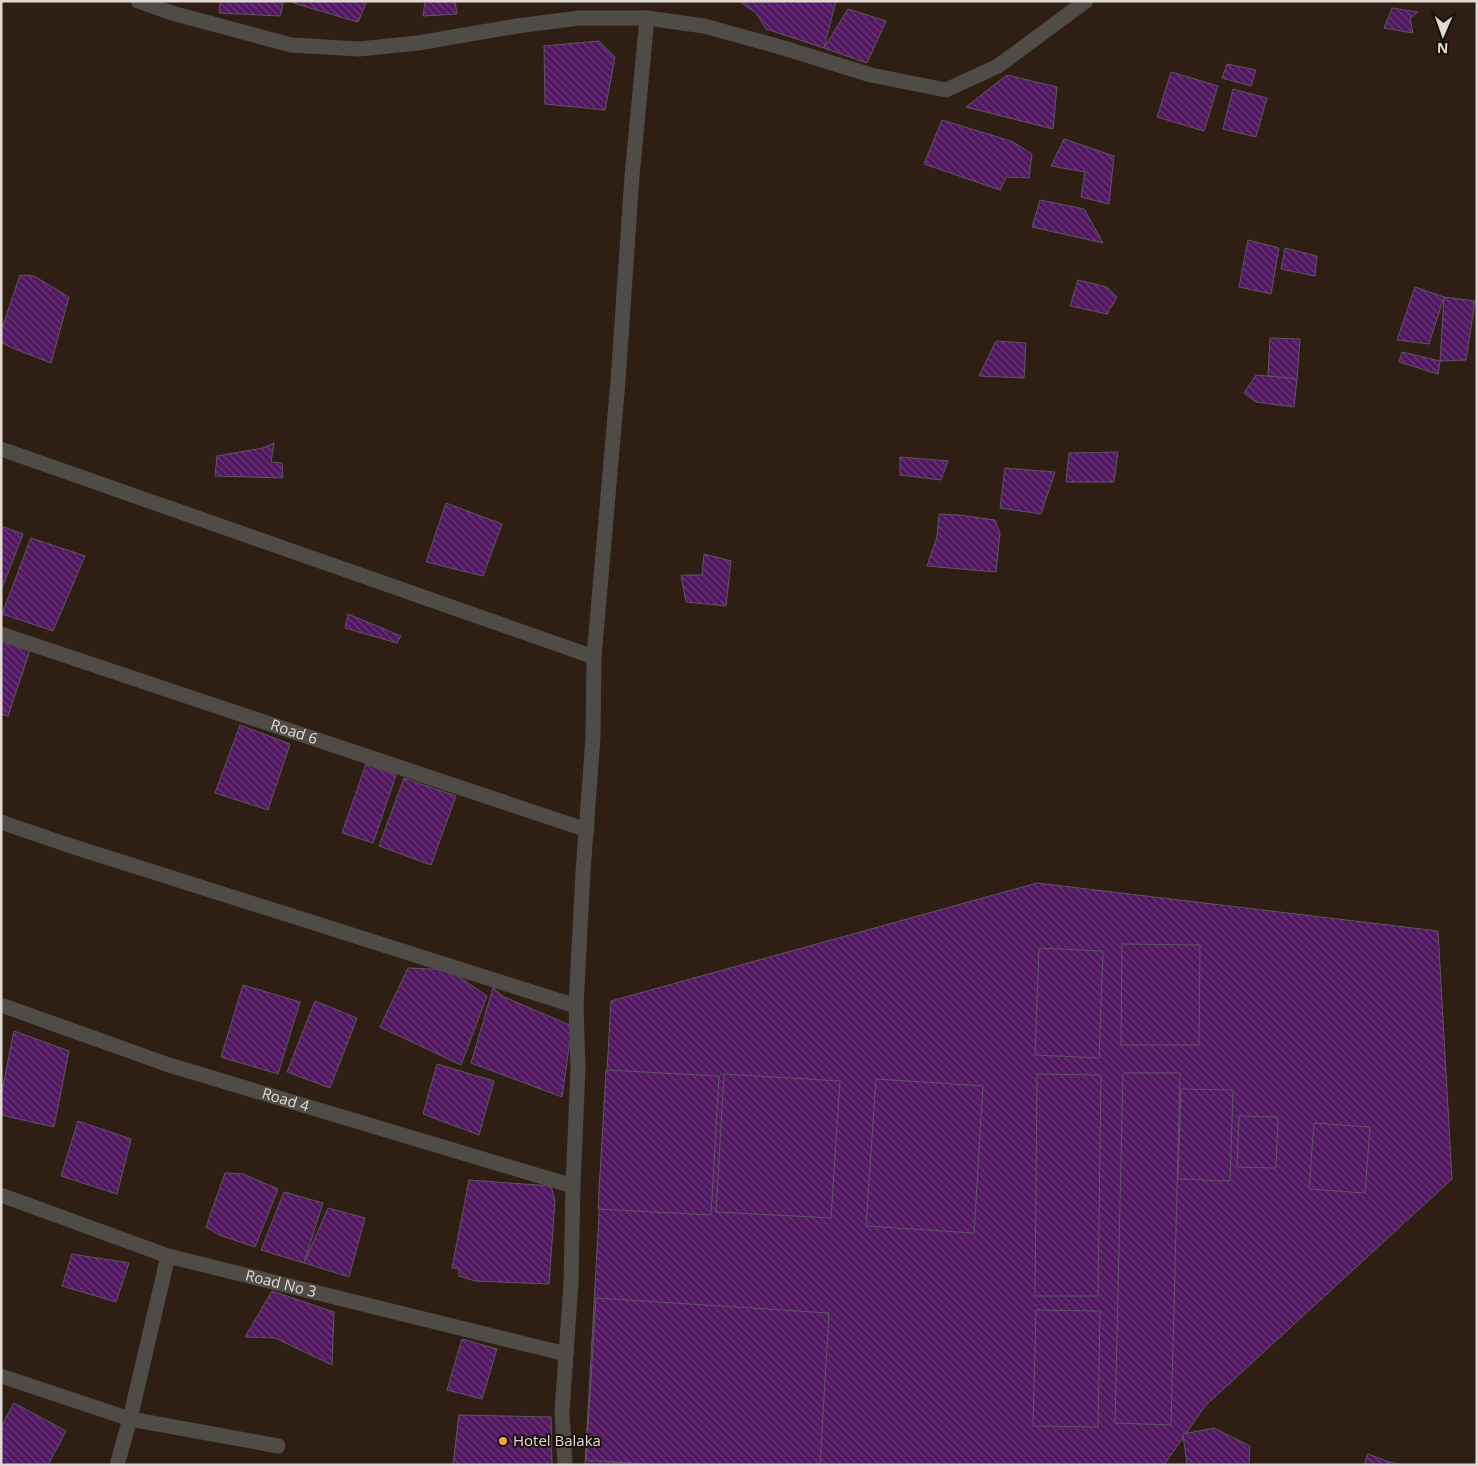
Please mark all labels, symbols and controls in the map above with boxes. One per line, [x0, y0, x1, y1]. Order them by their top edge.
north arrow [1418, 10, 1468, 60]
text: N [1437, 39, 1449, 58]
street label: Road 6 [268, 714, 320, 748]
street label: Road 4 [260, 1082, 312, 1116]
street label: Road No 3 [243, 1264, 319, 1301]
place label: Hotel Balaka [513, 1430, 601, 1450]
marker: Hotel Balaka [497, 1435, 509, 1447]

